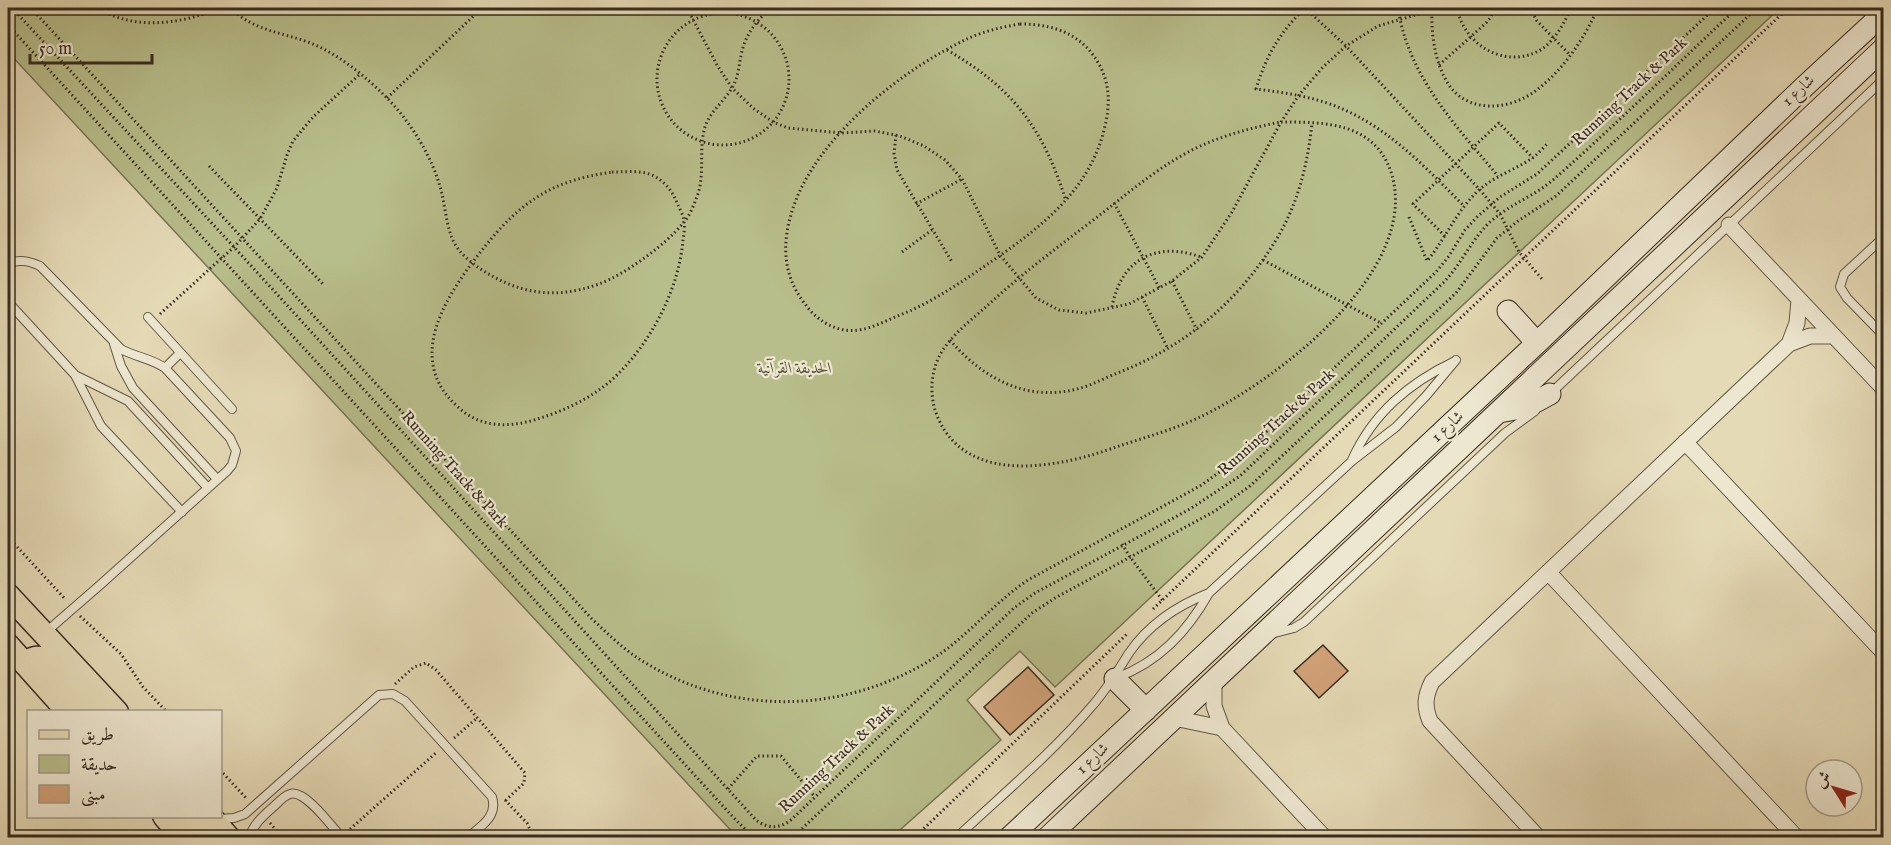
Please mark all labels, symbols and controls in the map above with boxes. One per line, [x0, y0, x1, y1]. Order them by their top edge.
scale bar [30, 27, 152, 65]
street label: Running Track & Park [1568, 33, 1692, 151]
text: 50 m [39, 38, 72, 61]
street label: شارع 1 [1779, 71, 1821, 112]
park label: الحديقة القرآنية [756, 358, 832, 379]
street label: Running Track & Park [1214, 365, 1340, 481]
street label: Running Track & Park [396, 407, 512, 533]
street label: شارع 1 [1428, 407, 1470, 448]
street label: Running Track & Park [775, 700, 899, 818]
legend [27, 710, 222, 818]
text: طريق [81, 724, 114, 747]
street label: شارع 1 [1073, 739, 1115, 780]
text: حديقة [81, 754, 117, 777]
north arrow [1804, 758, 1864, 818]
text: ش [1811, 768, 1836, 793]
text: مبنى [81, 784, 106, 807]

